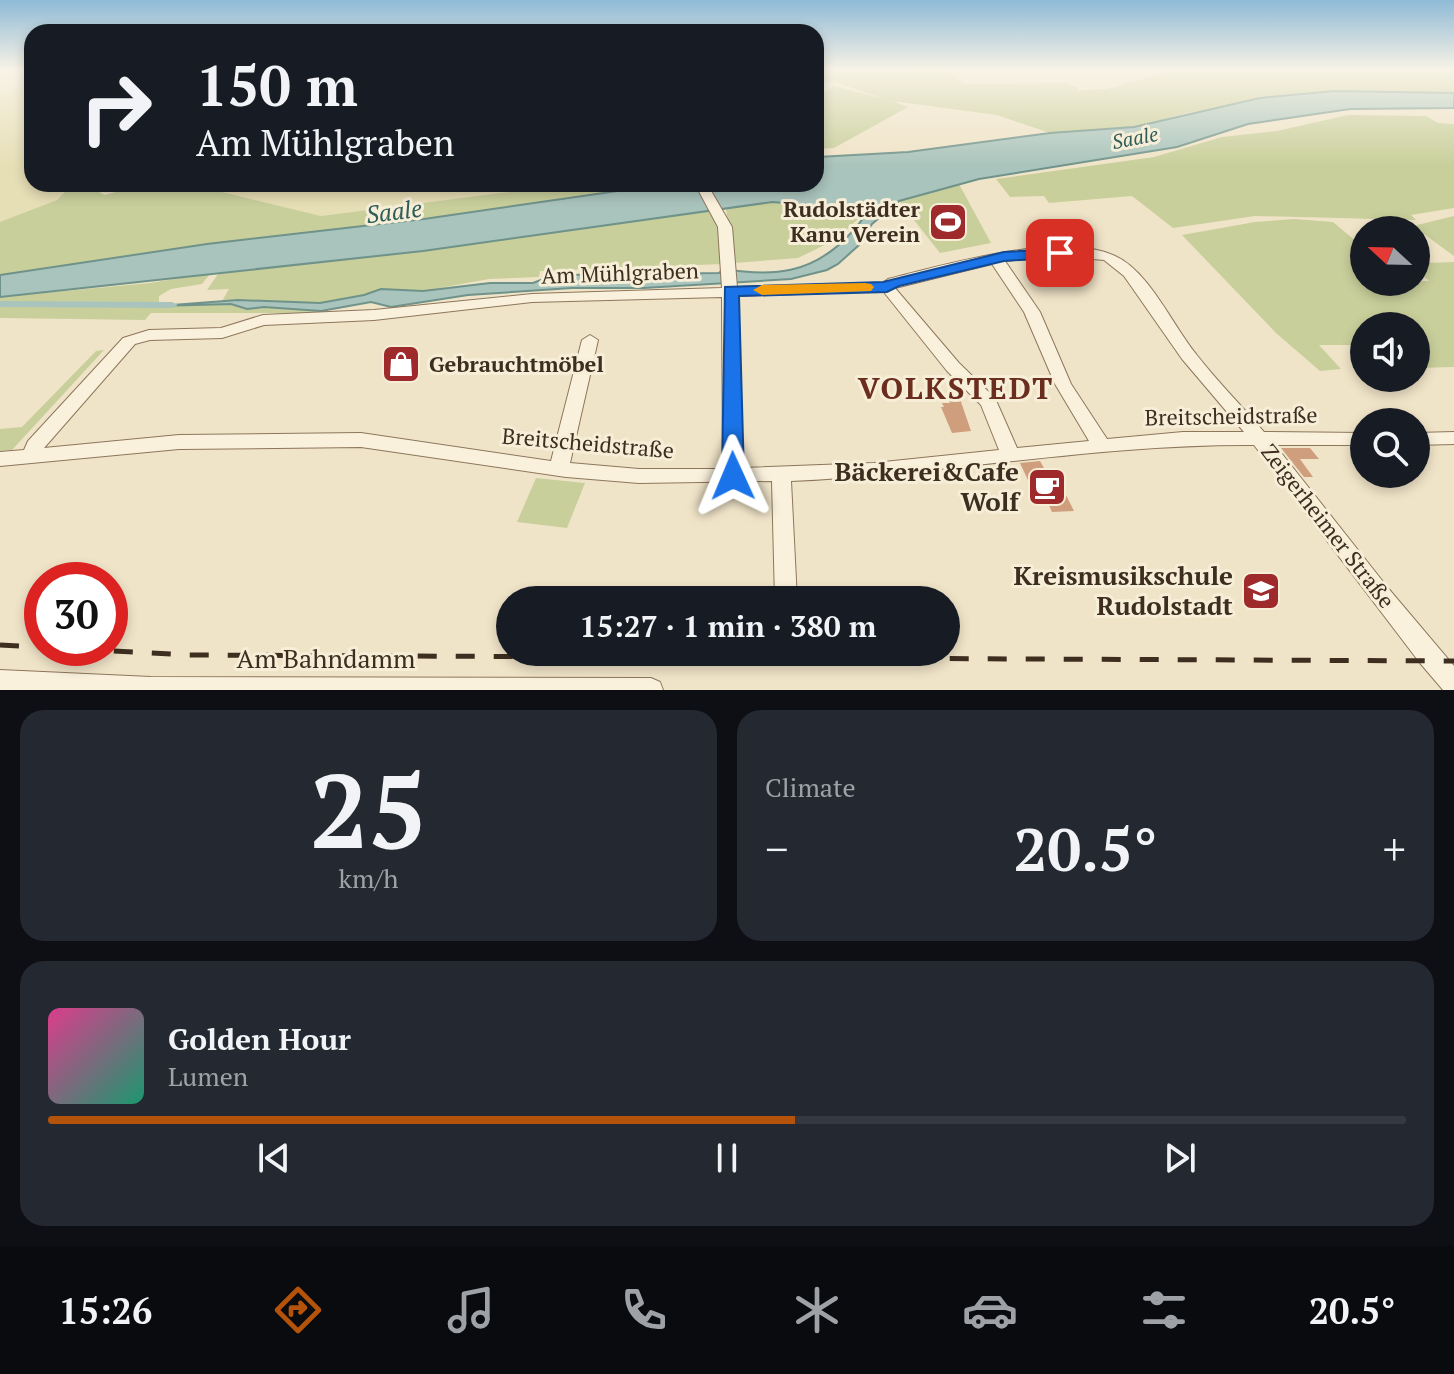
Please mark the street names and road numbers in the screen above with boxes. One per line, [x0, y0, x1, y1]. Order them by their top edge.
street label: Am Mühlgraben [541, 255, 699, 290]
street label: Breitscheidstraße [1144, 399, 1318, 432]
street label: Breitscheidstraße [501, 421, 675, 464]
street label: Zeigerheimer Straße [1255, 438, 1402, 614]
street label: Am Bahndamm [237, 641, 415, 675]

